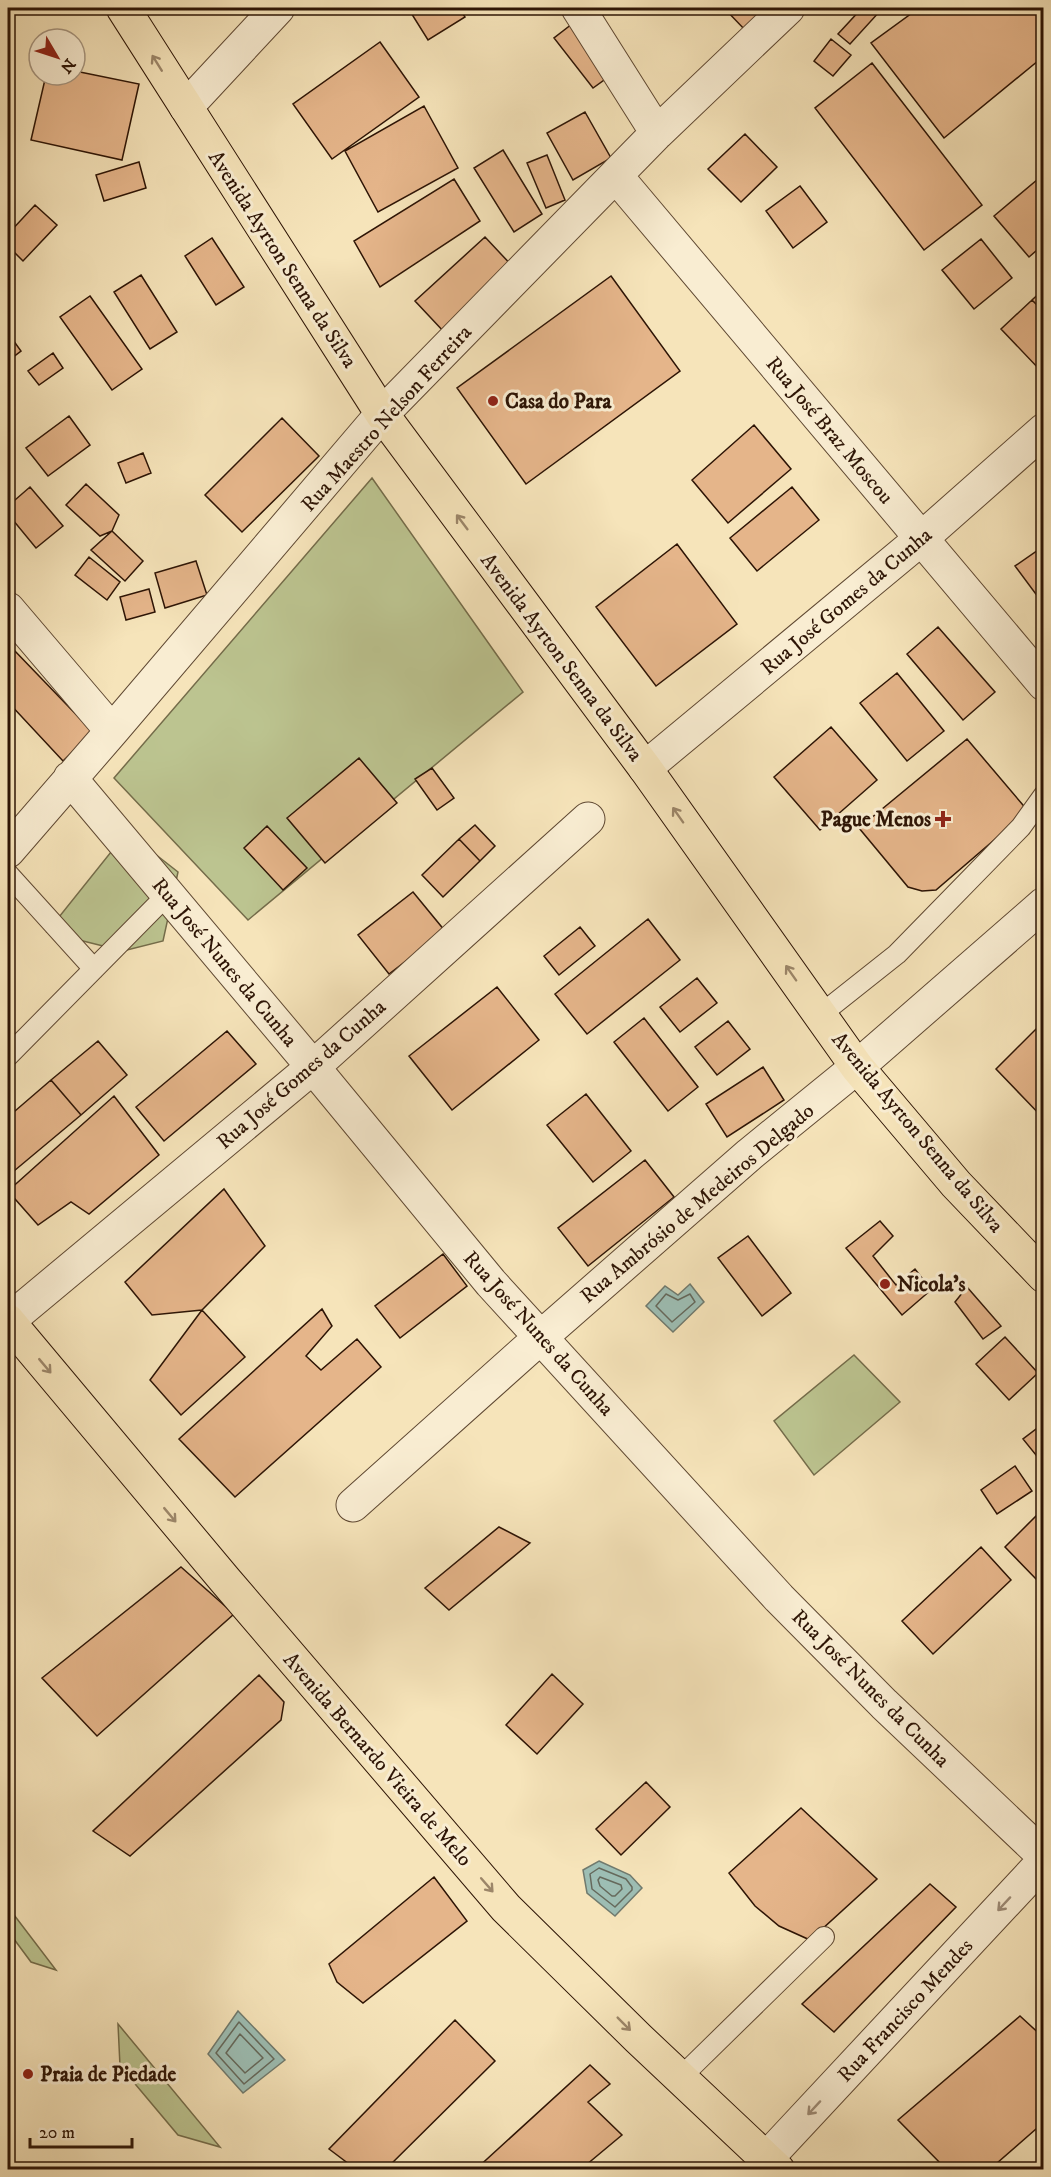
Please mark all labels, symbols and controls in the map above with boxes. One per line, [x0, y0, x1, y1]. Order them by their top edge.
north arrow [27, 27, 87, 87]
text: N [56, 54, 80, 77]
one-way arrow [151, 54, 164, 71]
street label: Avenida Ayrton Senna da Silva [202, 146, 362, 373]
street label: Rua Maestro Nelson Ferreira [296, 320, 478, 518]
street label: Rua José Braz Moscou [760, 351, 899, 510]
place label: Casa do Para [505, 389, 612, 415]
marker: Casa do Para [486, 394, 500, 408]
one-way arrow [456, 515, 469, 531]
street label: Rua José Gomes da Cunha [756, 522, 938, 681]
street label: Avenida Ayrton Senna da Silva [474, 548, 648, 767]
one-way arrow [672, 807, 684, 823]
place label: Pague Menos [821, 807, 931, 833]
marker: Pague Menos [936, 812, 950, 826]
street label: Rua José Nunes da Cunha [146, 873, 303, 1053]
one-way arrow [785, 966, 797, 982]
street label: Rua José Gomes da Cunha [212, 994, 392, 1155]
street label: Avenida Ayrton Senna da Silva [826, 1027, 1009, 1238]
street label: Rua Ambrósio de Medeiros Delgado [575, 1098, 820, 1309]
street label: Rua José Nunes da Cunha [457, 1246, 619, 1422]
place label: Nicola's [897, 1272, 965, 1298]
marker: Nicola's [878, 1277, 892, 1291]
one-way arrow [38, 1358, 52, 1373]
one-way arrow [164, 1507, 177, 1523]
street label: Rua José Nunes da Cunha [786, 1604, 955, 1773]
street label: Avenida Bernardo Vieira de Melo [277, 1647, 477, 1872]
one-way arrow [480, 1878, 494, 1893]
one-way arrow [997, 1896, 1011, 1911]
street label: Rua Francisco Mendes [832, 1933, 979, 2088]
one-way arrow [617, 2017, 632, 2031]
place label: Praia de Piedade [40, 2062, 177, 2088]
marker: Praia de Piedade [21, 2067, 35, 2081]
one-way arrow [806, 2101, 821, 2116]
scale bar [30, 2111, 132, 2149]
text: 20 m [39, 2122, 75, 2144]

